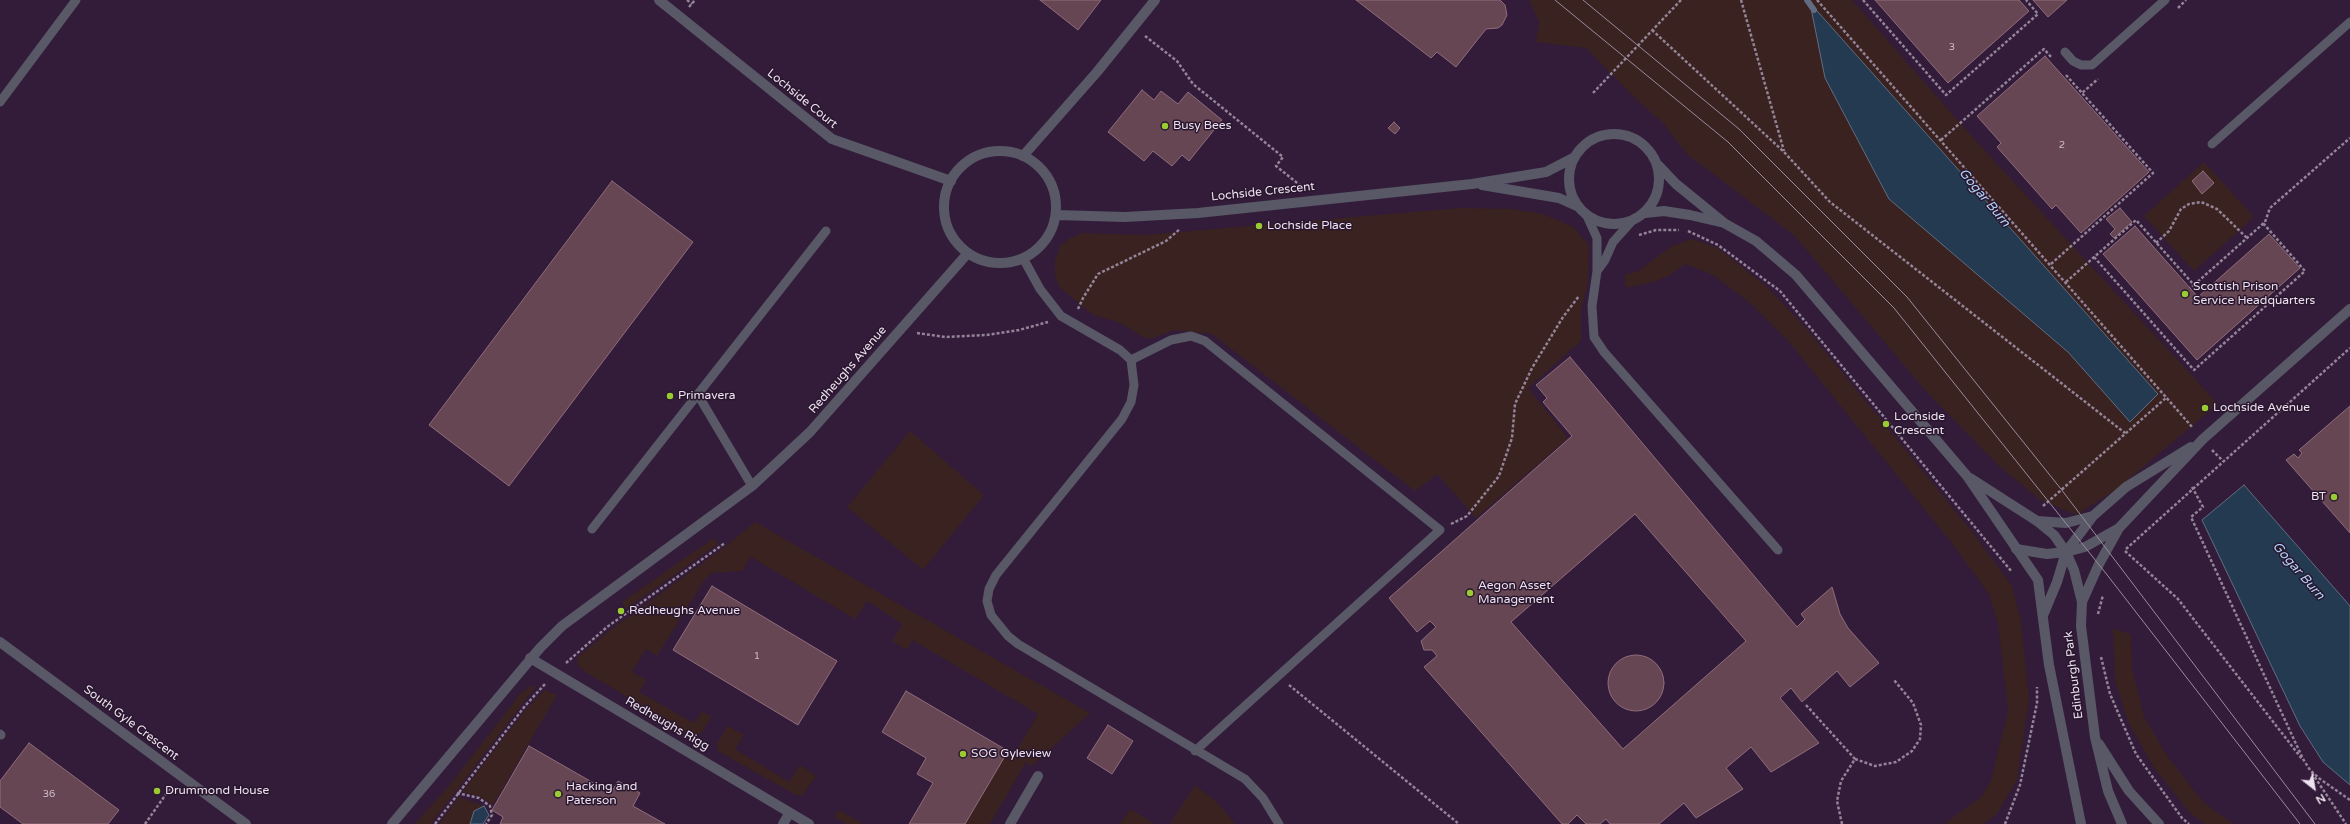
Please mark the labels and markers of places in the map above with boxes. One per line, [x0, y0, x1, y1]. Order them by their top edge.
place label: Busy Bees [1173, 119, 1231, 133]
marker: Busy Bees [1160, 121, 1170, 131]
place label: Lochside Place [1267, 219, 1352, 233]
marker: Lochside Place [1254, 221, 1264, 231]
place label: Scottish Prison Service Headquarters [2193, 280, 2315, 308]
marker: Scottish Prison Service Headquarters [2180, 289, 2190, 299]
place label: Primavera [678, 389, 736, 403]
marker: Primavera [665, 391, 675, 401]
place label: Lochside Avenue [2213, 401, 2310, 415]
marker: Lochside Avenue [2200, 403, 2210, 413]
place label: Lochside Crescent [1894, 410, 1945, 438]
marker: Lochside Crescent [1881, 419, 1891, 429]
place label: BT [2311, 490, 2326, 504]
marker: BT [2329, 492, 2339, 502]
place label: Aegon Asset Management [1478, 579, 1554, 607]
marker: Aegon Asset Management [1465, 588, 1475, 598]
place label: Redheughs Avenue [629, 604, 740, 618]
marker: Redheughs Avenue [616, 606, 626, 616]
place label: SOG Gyleview [971, 747, 1051, 761]
marker: SOG Gyleview [958, 749, 968, 759]
place label: Hacking and Paterson [566, 780, 637, 808]
place label: Drummond House [165, 784, 269, 798]
marker: Drummond House [152, 786, 162, 796]
marker: Hacking and Paterson [553, 789, 563, 799]

